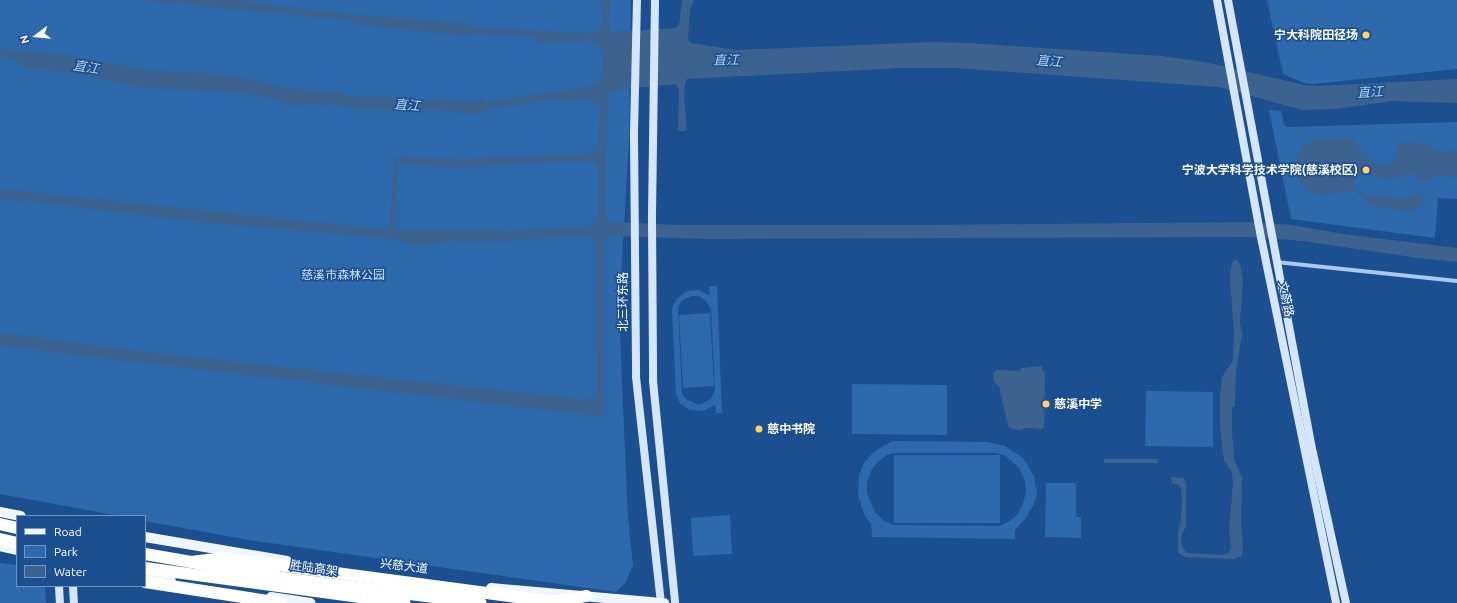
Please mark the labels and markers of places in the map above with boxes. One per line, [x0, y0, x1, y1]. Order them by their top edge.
place label: 宁大科院田径场 [1274, 28, 1358, 42]
marker: 宁大科院田径场 [1361, 30, 1371, 40]
place label: 宁波大学科学技术学院(慈溪校区) [1182, 163, 1358, 177]
marker: 宁波大学科学技术学院(慈溪校区) [1361, 165, 1371, 175]
place label: 慈溪中学 [1054, 397, 1102, 411]
marker: 慈溪中学 [1041, 399, 1051, 409]
place label: 慈中书院 [767, 422, 815, 436]
marker: 慈中书院 [754, 424, 764, 434]

